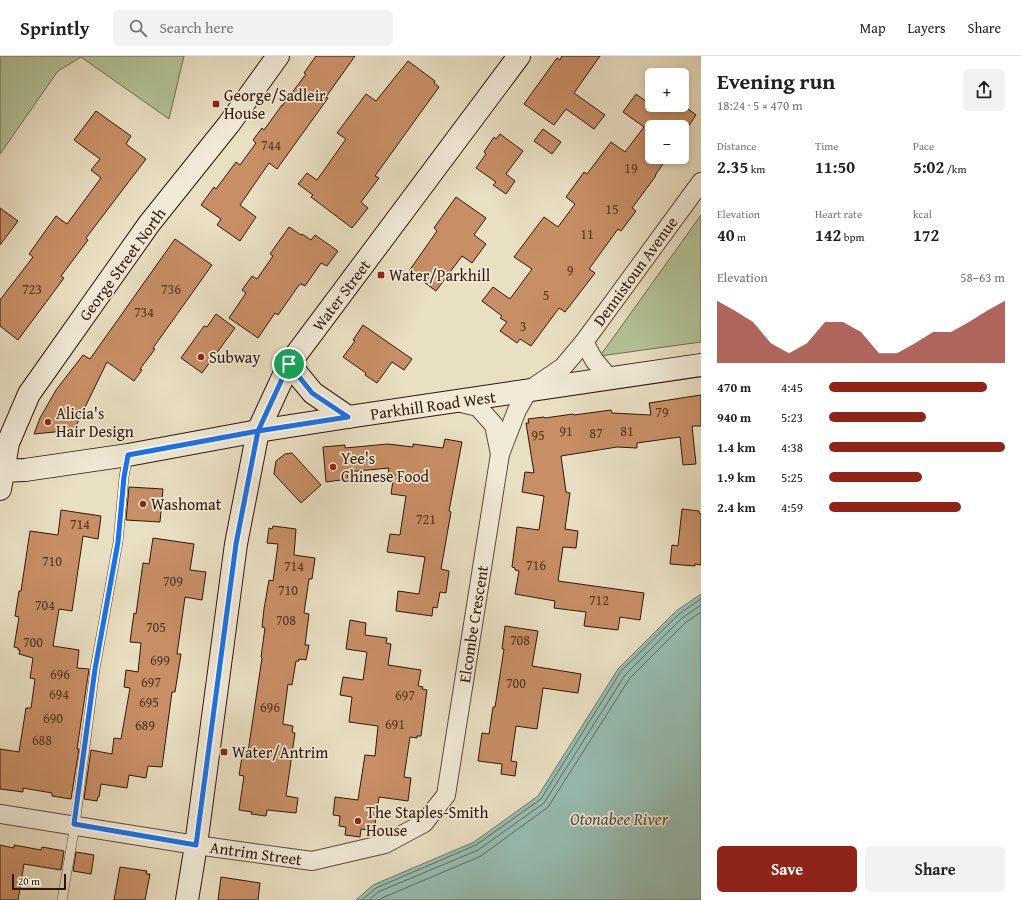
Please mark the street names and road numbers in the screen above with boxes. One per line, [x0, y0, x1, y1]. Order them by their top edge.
street label: George Street North [73, 203, 171, 325]
street label: Dennistoun Avenue [587, 211, 683, 331]
street label: Water Street [306, 254, 376, 336]
street label: Parkhill Road West [369, 384, 498, 426]
street label: Elcombe Crescent [452, 563, 494, 684]
street label: Antrim Street [209, 835, 304, 871]

